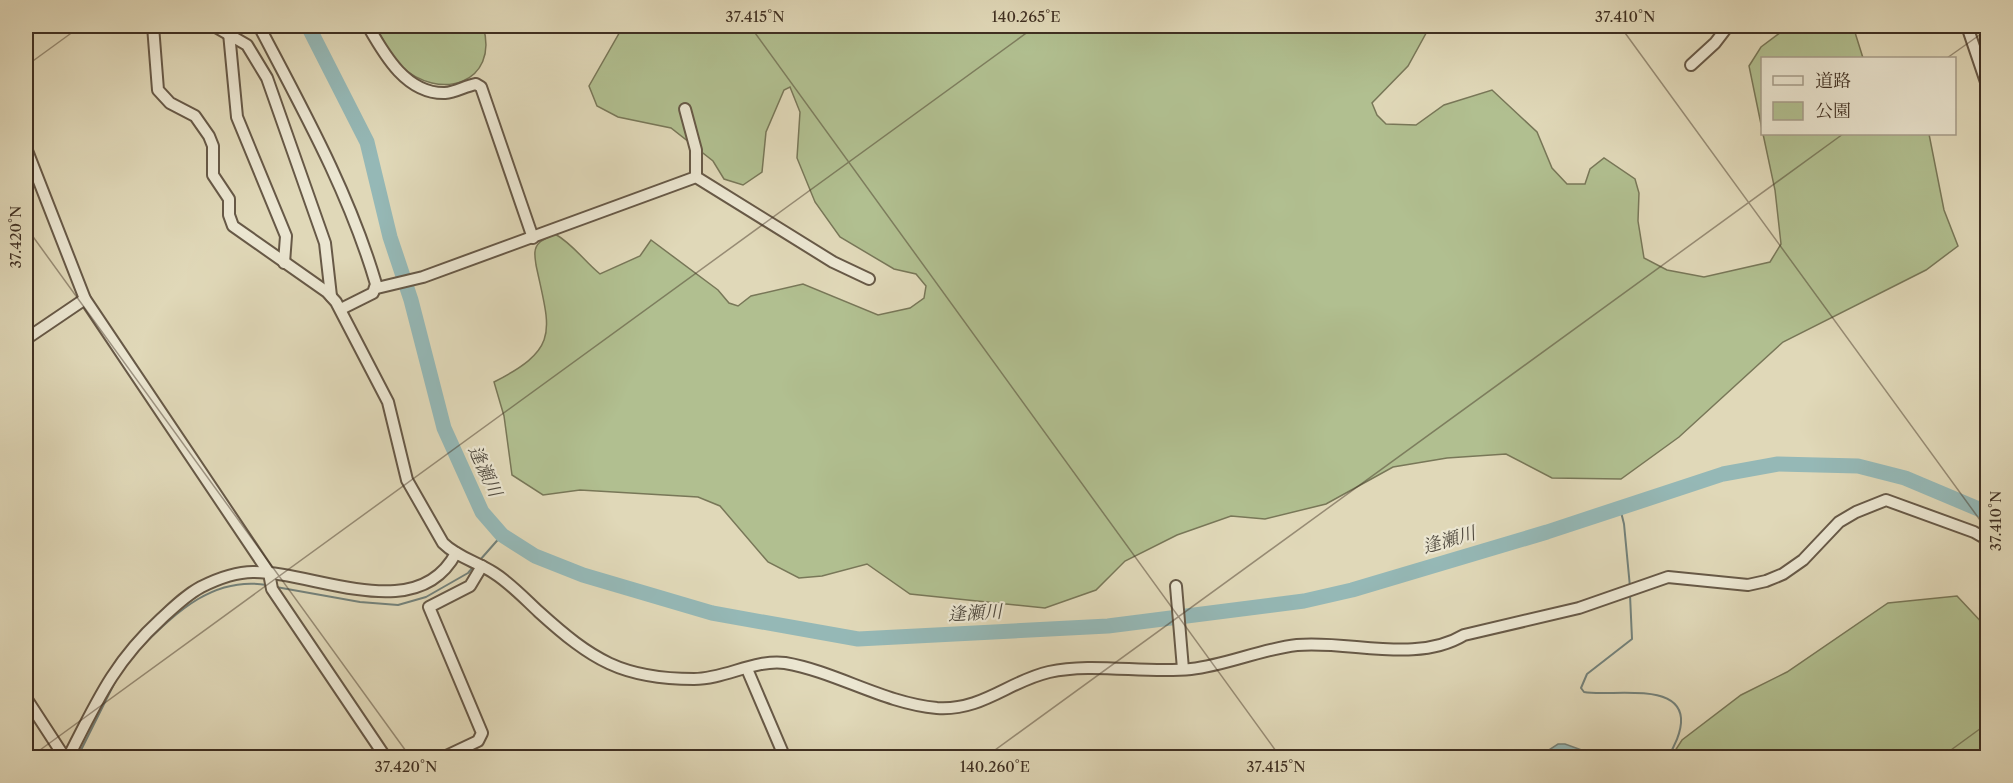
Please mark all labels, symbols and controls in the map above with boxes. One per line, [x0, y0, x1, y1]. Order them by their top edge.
text: 37.415°N [725, 7, 785, 26]
text: 140.265°E [991, 7, 1061, 26]
text: 37.410°N [1595, 7, 1655, 26]
legend [1761, 57, 1956, 135]
text: 道路 [1815, 70, 1851, 92]
text: 公園 [1815, 100, 1851, 122]
text: 37.420°N [6, 206, 25, 268]
water label: 逢瀬川 [464, 442, 507, 502]
text: 37.410°N [1986, 491, 2005, 551]
water label: 逢瀬川 [1420, 521, 1480, 558]
water label: 逢瀬川 [947, 600, 1005, 625]
text: 37.420°N [375, 757, 437, 776]
text: 140.260°E [960, 757, 1030, 776]
text: 37.415°N [1246, 757, 1306, 776]

